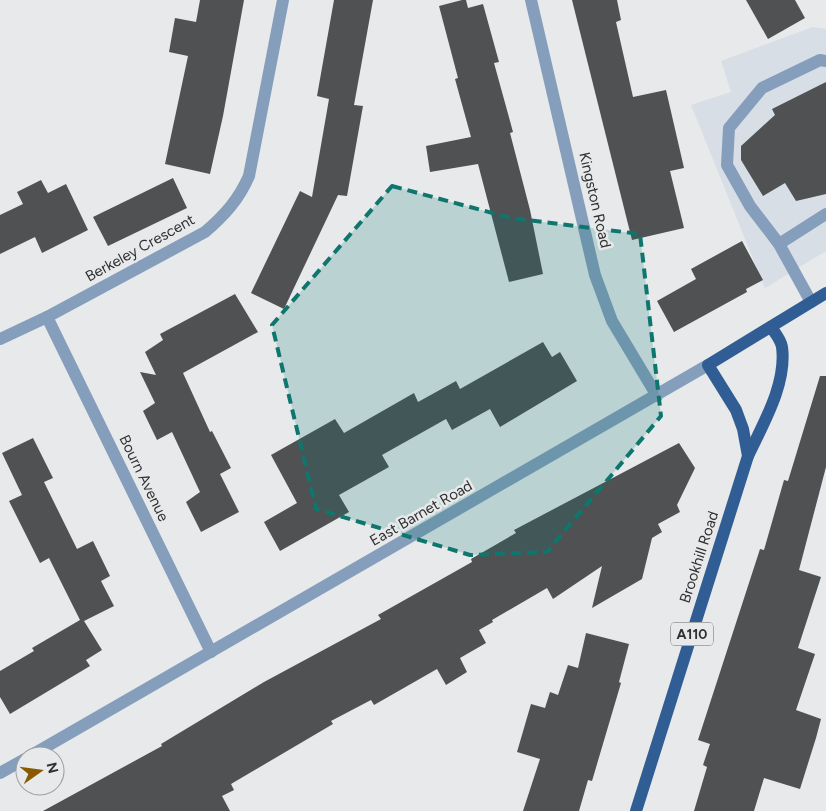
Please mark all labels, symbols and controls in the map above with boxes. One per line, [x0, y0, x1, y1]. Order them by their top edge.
street label: Kingston Road [575, 150, 615, 250]
street label: Berkeley Crescent [82, 210, 198, 285]
street label: Bourn Avenue [115, 432, 173, 524]
street label: East Barnet Road [367, 476, 475, 550]
street label: Brookhill Road [676, 509, 722, 605]
road number: A110 [671, 622, 713, 646]
north arrow [15, 746, 65, 796]
text: N [43, 761, 62, 775]

